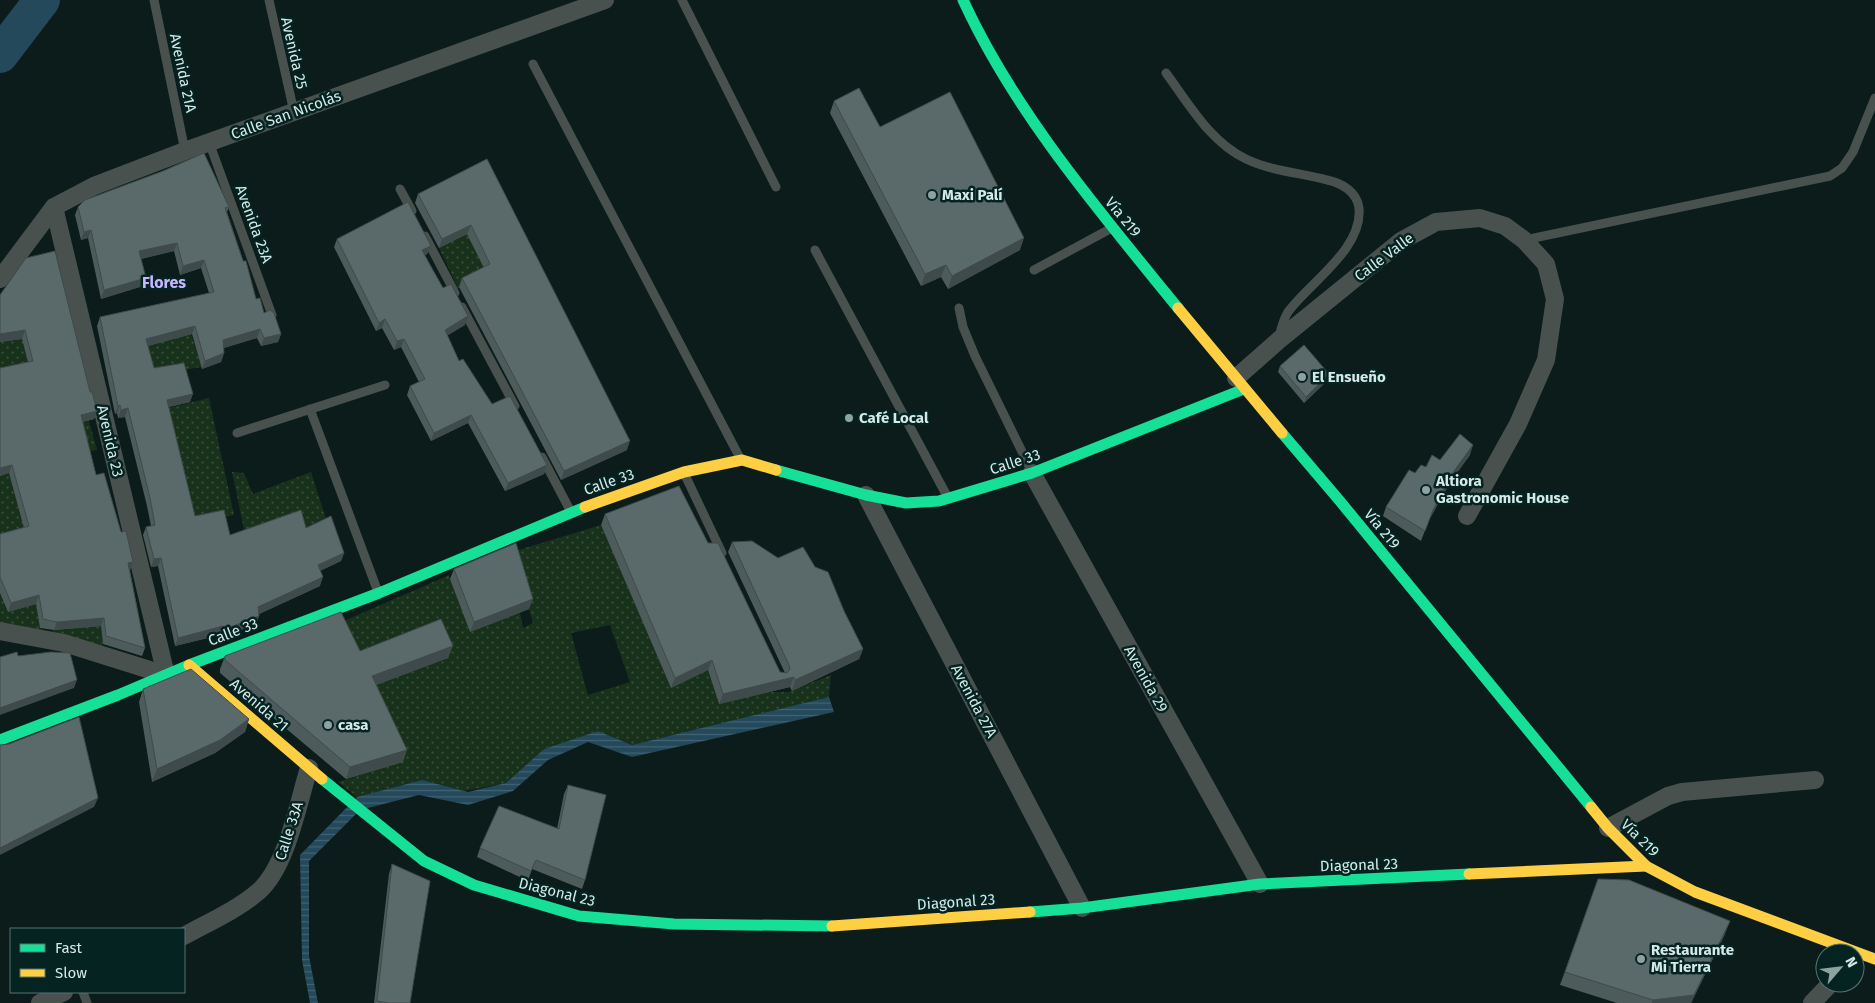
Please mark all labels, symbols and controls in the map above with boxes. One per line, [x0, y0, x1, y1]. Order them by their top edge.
street label: Avenida 25 [277, 15, 311, 91]
street label: Avenida 21A [166, 32, 200, 115]
street label: Calle San Nicolás [229, 87, 343, 143]
street label: Avenida 23A [232, 183, 277, 266]
place label: Maxi Palí [942, 186, 1003, 204]
marker: Maxi Palí [926, 189, 938, 201]
street label: Vía 219 [1101, 193, 1145, 241]
street label: Calle Valle [1351, 229, 1417, 285]
district label: Flores [142, 273, 186, 292]
place label: El Ensueño [1312, 368, 1386, 386]
marker: El Ensueño [1296, 371, 1308, 383]
street label: Avenida 23 [93, 403, 127, 479]
place label: Café Local [859, 409, 929, 427]
marker: Café Local [843, 412, 855, 424]
street label: Calle 33 [987, 445, 1043, 479]
street label: Calle 33 [581, 465, 637, 499]
place label: Altiora Gastronomic House [1435, 472, 1569, 507]
marker: Altiora Gastronomic House [1420, 484, 1432, 496]
street label: Vía 219 [1360, 505, 1404, 553]
street label: Calle 33 [205, 614, 261, 650]
street label: Avenida 29 [1120, 643, 1172, 716]
street label: Avenida 27A [947, 661, 1001, 741]
street label: Avenida 21 [226, 675, 292, 735]
place label: casa [338, 716, 368, 734]
marker: casa [322, 719, 334, 731]
street label: Calle 33A [271, 799, 307, 863]
street label: Vía 219 [1617, 815, 1663, 861]
street label: Diagonal 23 [1320, 855, 1398, 875]
street label: Diagonal 23 [517, 874, 597, 910]
street label: Diagonal 23 [916, 890, 996, 914]
legend [10, 928, 185, 993]
text: Fast [55, 939, 82, 957]
place label: Restaurante Mi Tierra [1651, 941, 1734, 976]
north arrow [1815, 943, 1865, 993]
marker: Restaurante Mi Tierra [1635, 953, 1647, 965]
text: N [1841, 954, 1861, 970]
text: Slow [55, 964, 87, 982]

